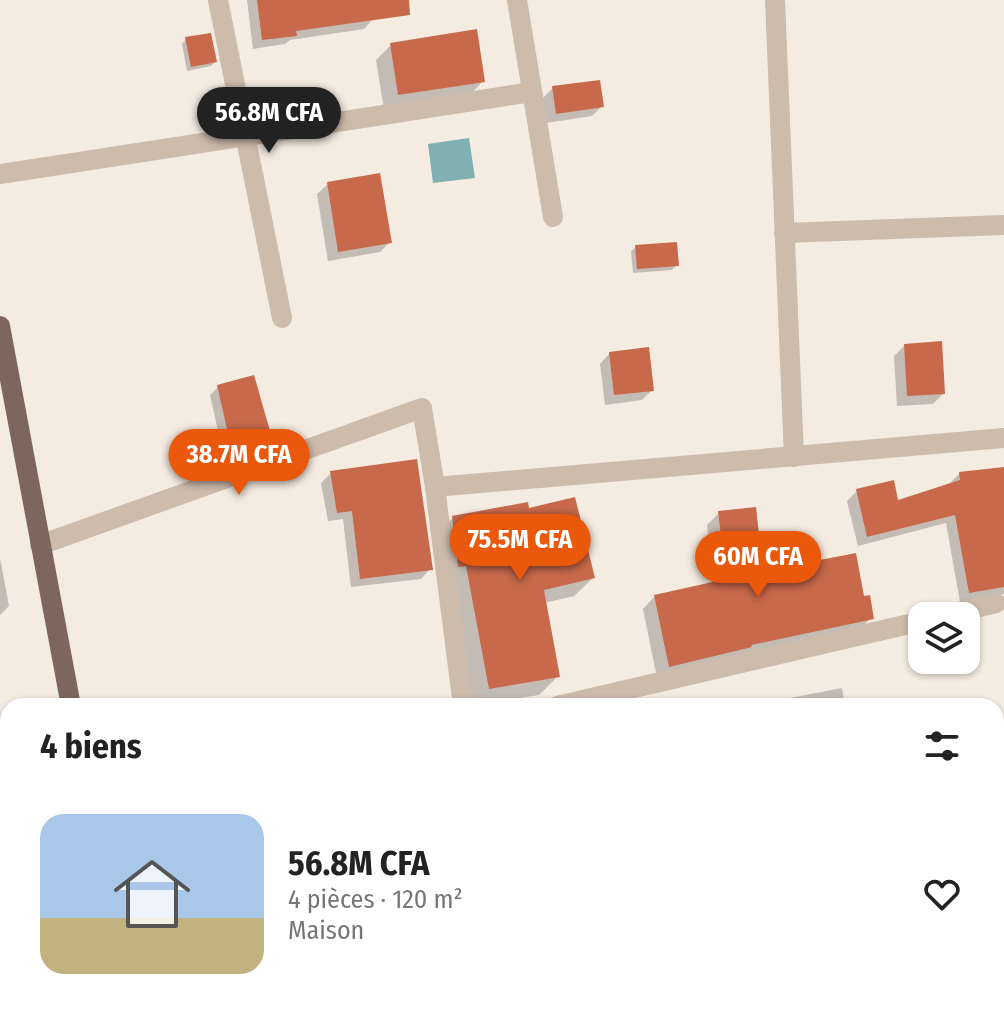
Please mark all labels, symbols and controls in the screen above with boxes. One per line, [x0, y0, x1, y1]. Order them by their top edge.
pin: 56.8M CFA [177, 87, 361, 155]
text: 56.8M CFA [215, 97, 323, 128]
pin: 38.7M CFA [147, 429, 331, 497]
text: 38.7M CFA [186, 439, 292, 470]
pin: 75.5M CFA [428, 514, 612, 582]
text: 75.5M CFA [468, 524, 572, 555]
pin: 60M CFA [684, 531, 832, 599]
text: 60M CFA [713, 541, 803, 572]
map controls [908, 602, 980, 674]
button: layers [908, 602, 980, 674]
icon: filters [920, 724, 964, 768]
text: 4 biens [40, 726, 142, 767]
text: 56.8M CFA [288, 843, 429, 884]
icon: home [104, 846, 200, 942]
icon: heart [920, 872, 964, 916]
text: 4 pièces · 120 m² [288, 884, 463, 915]
text: Maison [288, 915, 364, 946]

